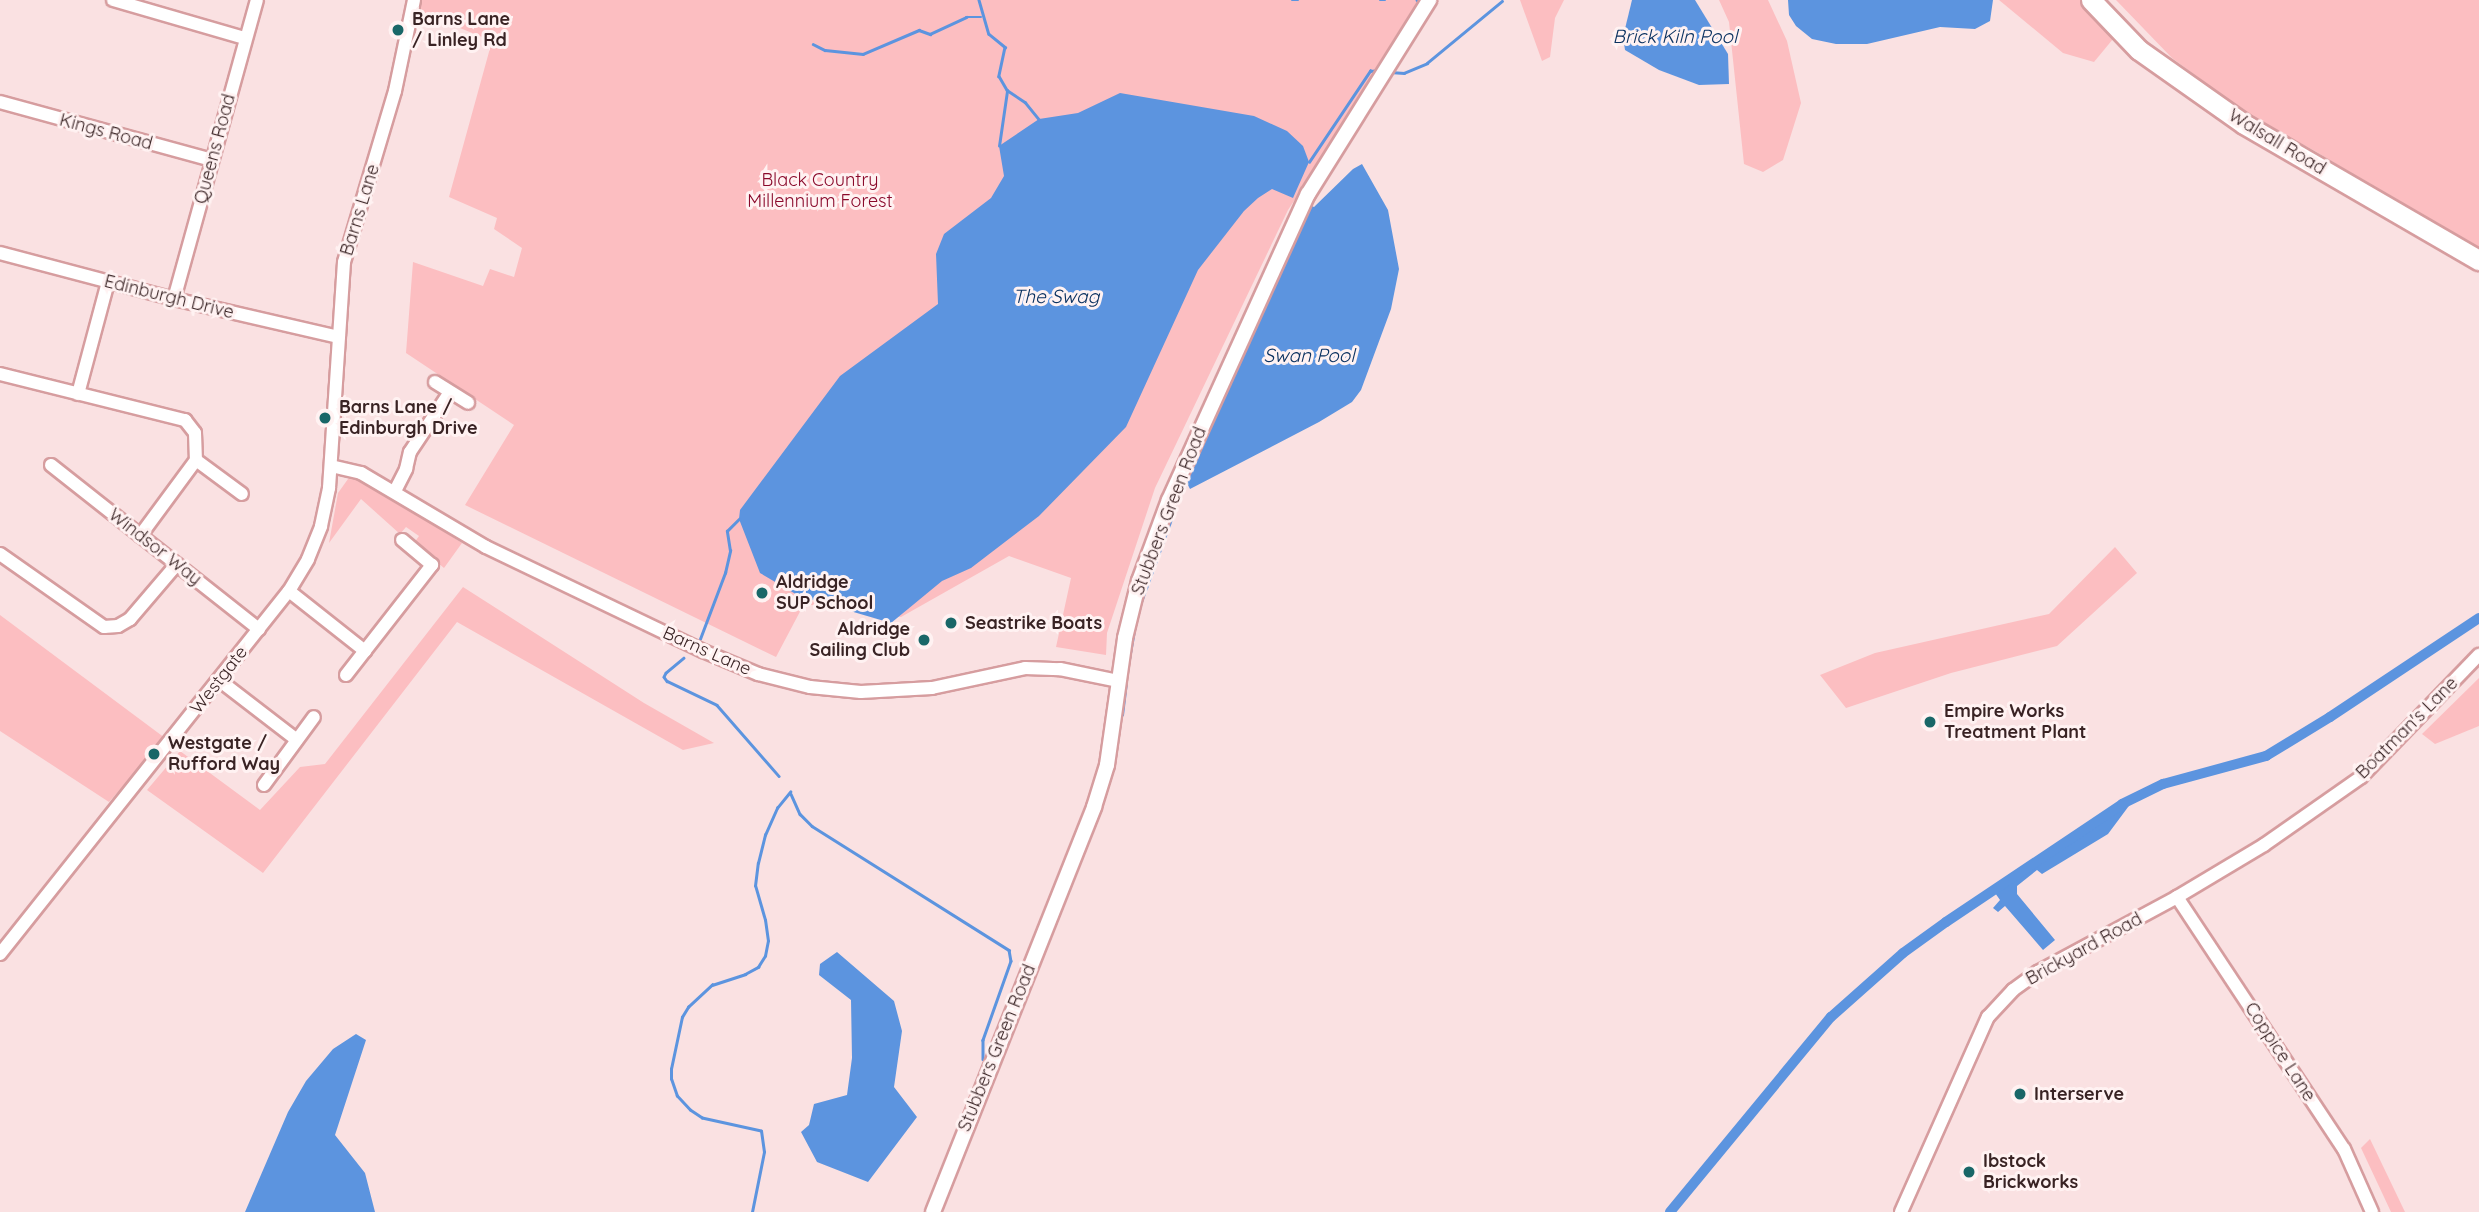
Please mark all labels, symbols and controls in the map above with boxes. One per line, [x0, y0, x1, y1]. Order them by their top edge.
place label: Barns Lane / Linley Rd [412, 9, 510, 52]
marker: Barns Lane / Linley Rd [390, 22, 406, 38]
water label: Brick Kiln Pool [1613, 26, 1737, 48]
street label: Queens Road [190, 92, 240, 206]
street label: Walsall Road [2224, 105, 2330, 179]
street label: Kings Road [57, 109, 155, 155]
street label: Barns Lane [336, 162, 384, 258]
park label: Black Country Millennium Forest [747, 170, 893, 212]
street label: Edinburgh Drive [102, 270, 236, 324]
water label: The Swag [1013, 286, 1099, 308]
water label: Swan Pool [1263, 345, 1355, 367]
place label: Barns Lane / Edinburgh Drive [339, 397, 478, 440]
marker: Barns Lane / Edinburgh Drive [317, 410, 333, 426]
street label: Stubbers Green Road [1127, 424, 1211, 598]
street label: Windsor Way [104, 504, 206, 590]
place label: Aldridge SUP School [776, 572, 873, 614]
marker: Aldridge SUP School [754, 585, 770, 601]
place label: Seastrike Boats [965, 612, 1102, 634]
marker: Seastrike Boats [943, 615, 959, 631]
place label: Aldridge Sailing Club [809, 619, 910, 662]
street label: Barns Lane [659, 622, 755, 680]
marker: Aldridge Sailing Club [916, 632, 932, 648]
street label: Westgate [186, 642, 252, 718]
street label: Boatman's Lane [2352, 673, 2462, 783]
place label: Empire Works Treatment Plant [1944, 701, 2086, 744]
marker: Empire Works Treatment Plant [1922, 714, 1938, 730]
place label: Westgate / Rufford Way [168, 733, 280, 776]
marker: Westgate / Rufford Way [146, 746, 162, 762]
street label: Brickyard Road [2022, 908, 2146, 990]
street label: Stubbers Green Road [954, 961, 1040, 1135]
street label: Coppice Lane [2240, 998, 2320, 1106]
place label: Interserve [2034, 1083, 2124, 1105]
marker: Interserve [2012, 1086, 2028, 1102]
place label: Ibstock Brickworks [1983, 1151, 2078, 1194]
marker: Ibstock Brickworks [1961, 1164, 1977, 1180]

